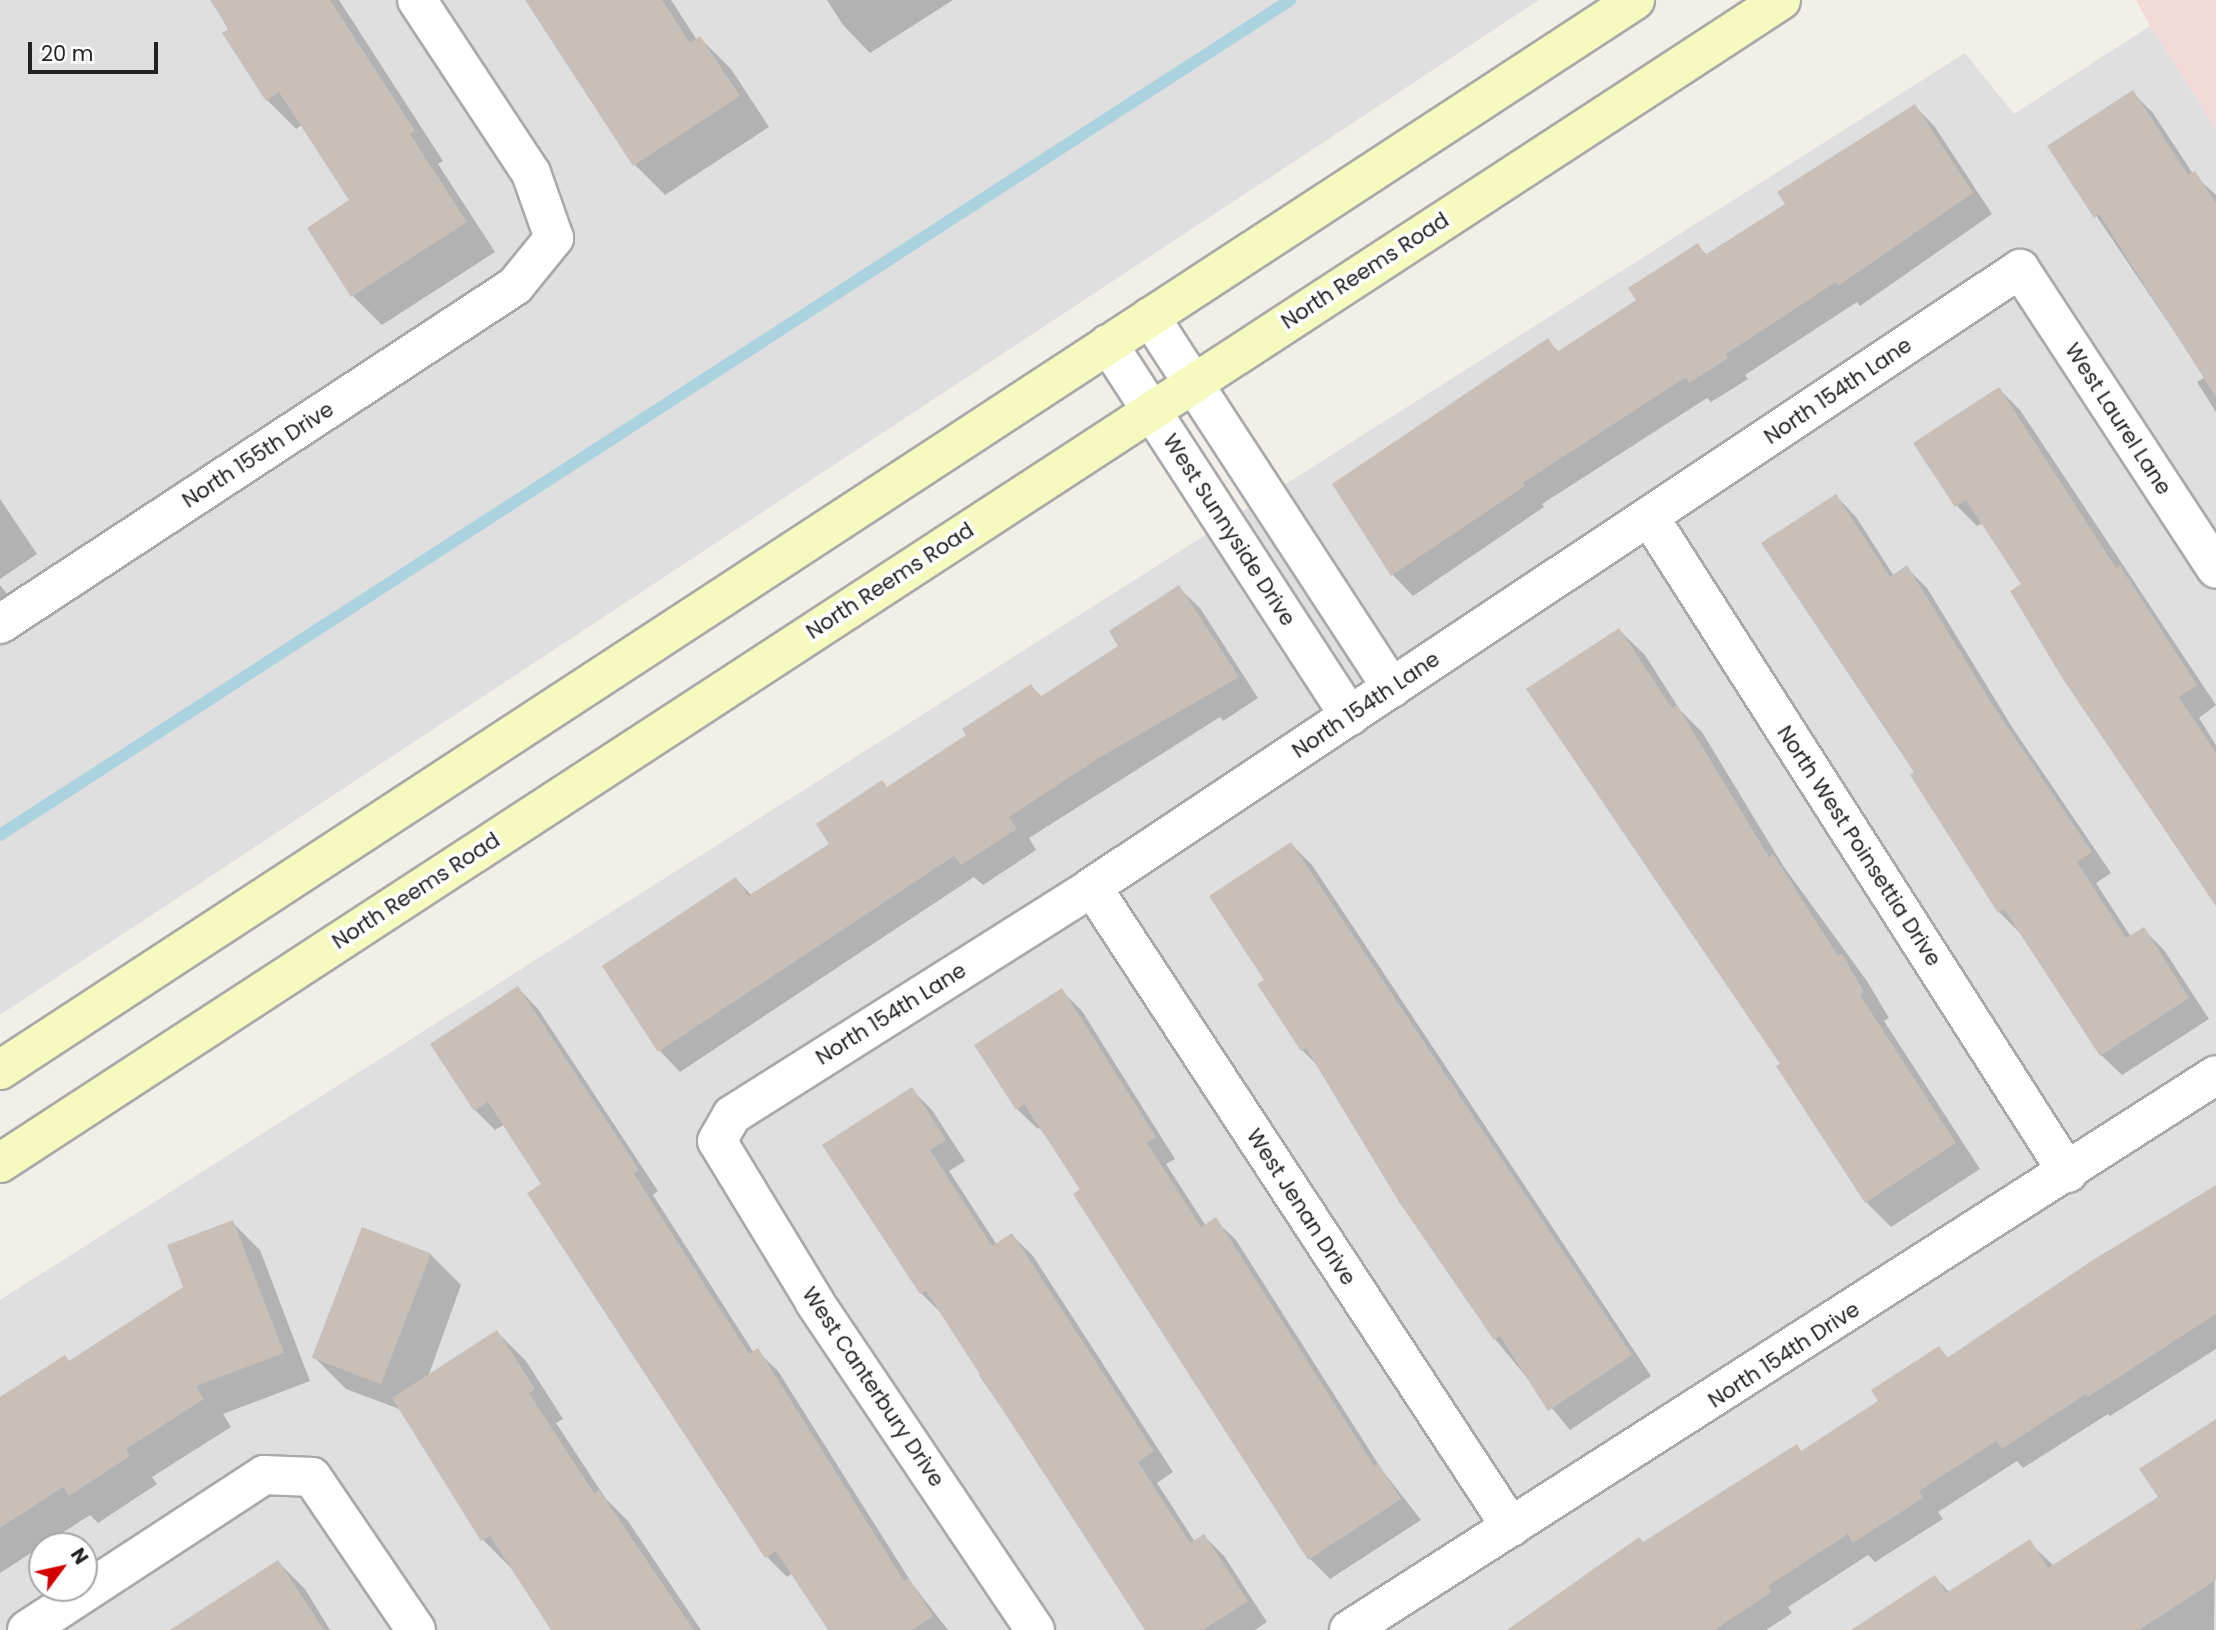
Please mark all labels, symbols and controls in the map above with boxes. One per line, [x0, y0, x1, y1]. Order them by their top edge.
scale bar [32, 28, 161, 72]
text: 20 m [41, 39, 94, 68]
street label: North Reems Road [1277, 208, 1453, 334]
street label: North 154th Lane [1760, 332, 1916, 450]
street label: West Laurel Lane [2060, 338, 2176, 500]
street label: North 155th Drive [178, 397, 338, 513]
street label: West Sunnyside Drive [1157, 429, 1301, 631]
street label: North Reems Road [802, 518, 978, 644]
street label: North 154th Lane [1288, 646, 1444, 764]
street label: North West Poinsettia Drive [1772, 721, 1946, 971]
street label: North Reems Road [328, 828, 504, 954]
street label: North 154th Lane [811, 958, 971, 1070]
street label: West Jenan Drive [1241, 1124, 1361, 1290]
street label: West Canterbury Drive [797, 1282, 949, 1492]
street label: North 154th Drive [1704, 1297, 1864, 1413]
north arrow [28, 1532, 98, 1602]
text: N [64, 1543, 95, 1570]

